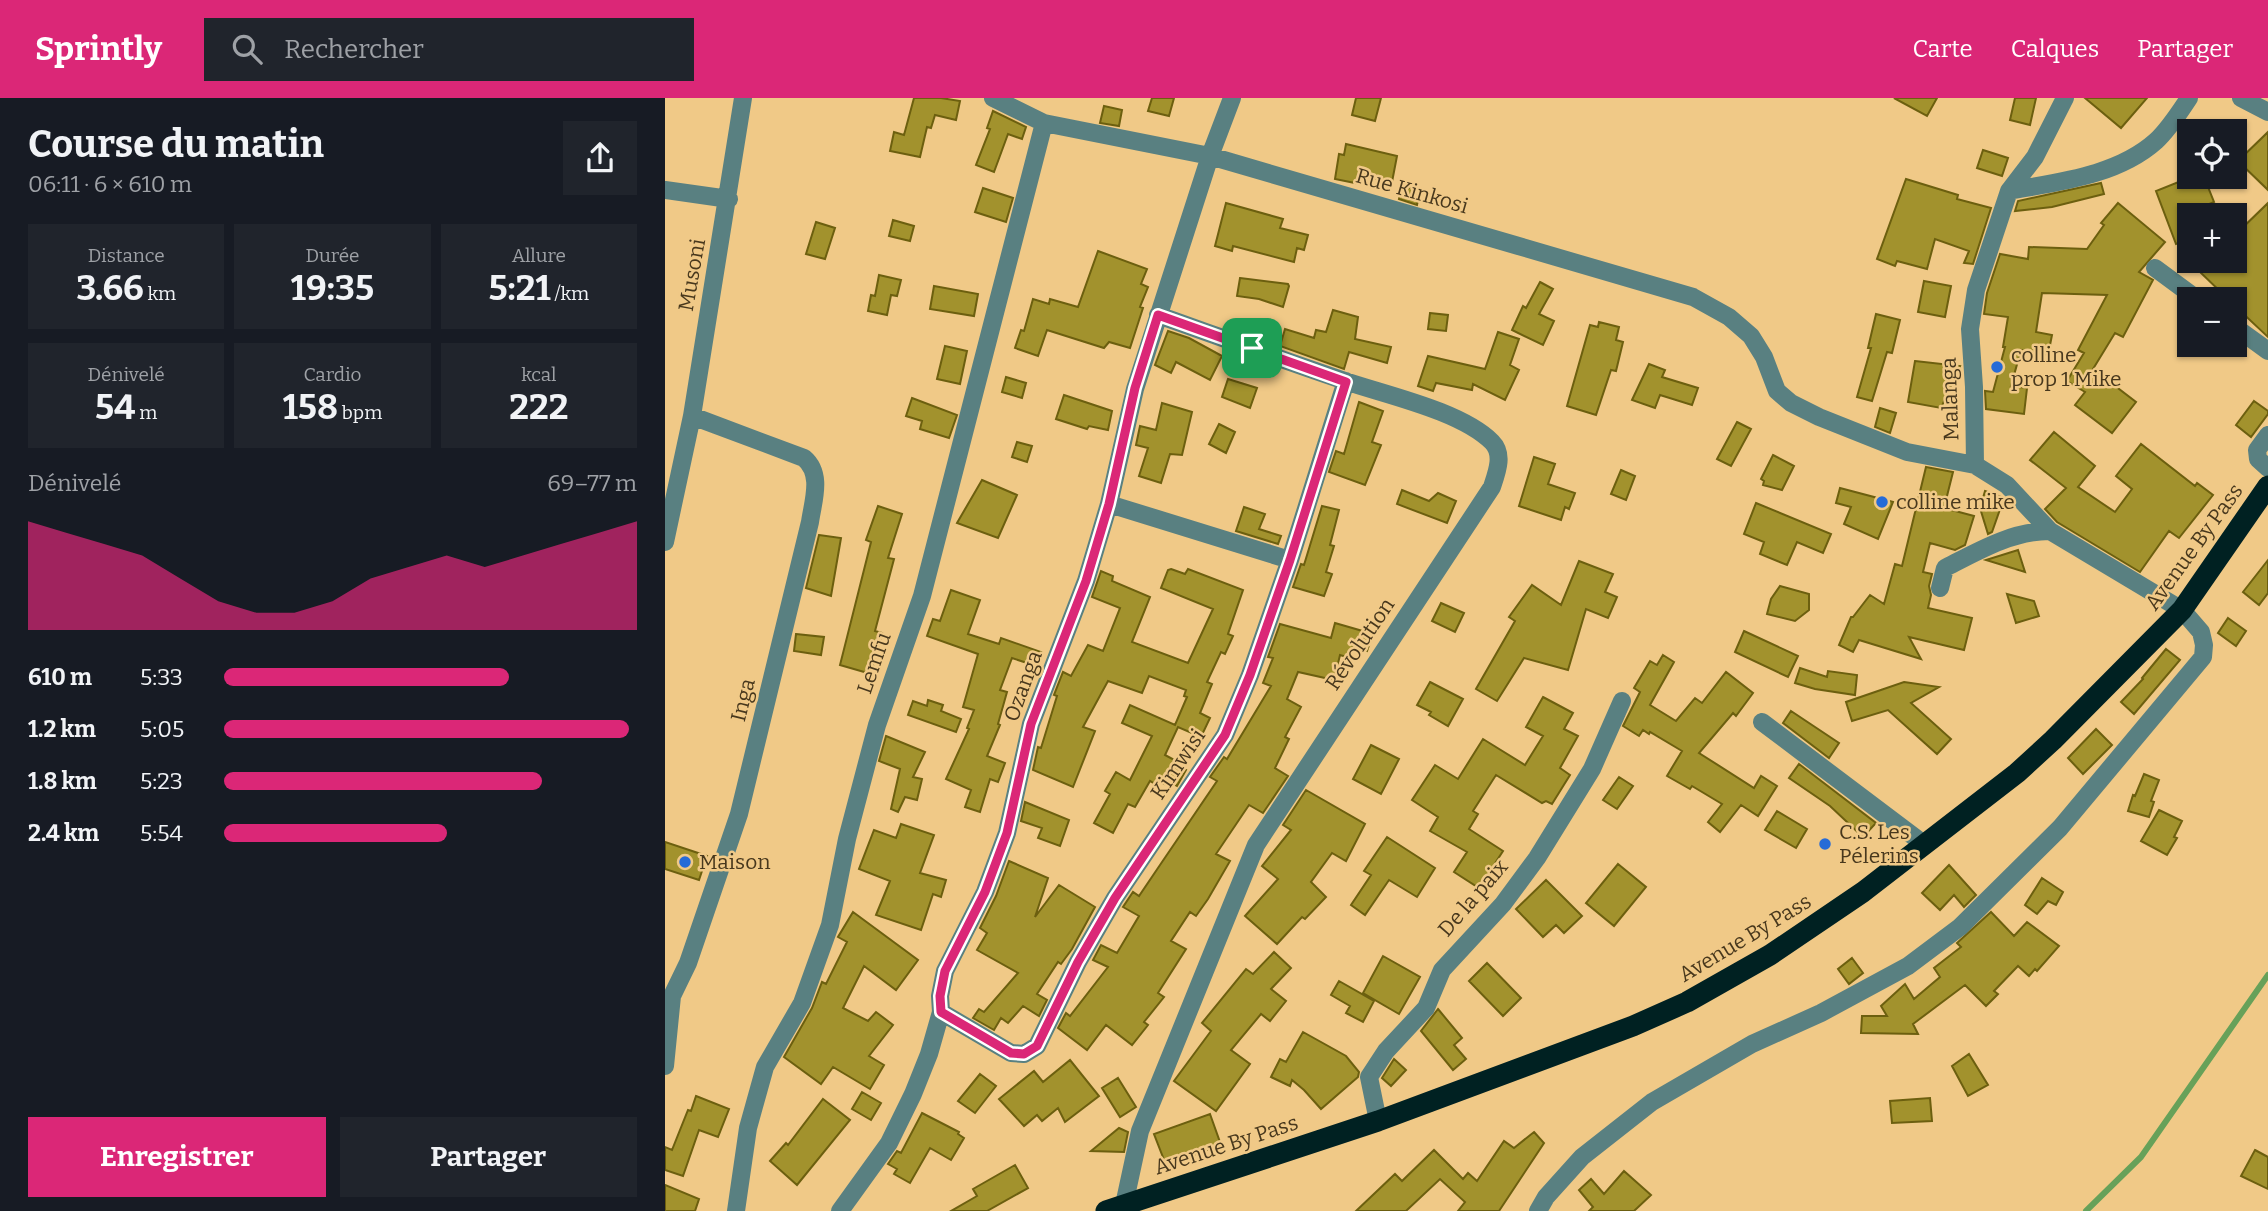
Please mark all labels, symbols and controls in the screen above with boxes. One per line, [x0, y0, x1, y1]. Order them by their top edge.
search box [204, 18, 694, 81]
text: Sprintly [35, 29, 162, 69]
icon: search [228, 30, 266, 68]
text: Rechercher [284, 34, 424, 65]
text: Carte [1913, 35, 1973, 63]
text: Calques [2011, 35, 2099, 63]
text: Partager [2137, 35, 2233, 63]
map controls [2177, 119, 2247, 357]
button: locate [2177, 119, 2247, 189]
text: Course du matin [28, 121, 324, 167]
button: share [563, 121, 637, 195]
street label: Rue Kinkosi [1353, 163, 1471, 219]
text: 06:11 · 6 × 610 m [28, 170, 192, 198]
button: + [2177, 203, 2247, 273]
street label: Musoni [673, 237, 711, 313]
text: Distance [88, 244, 165, 267]
text: Durée [305, 244, 359, 267]
text: Allure [512, 244, 566, 267]
text: 3.66 [76, 267, 144, 309]
text: 19:35 [291, 267, 374, 309]
text: 5:21 [488, 267, 551, 309]
text: km [144, 282, 176, 305]
text: /km [551, 282, 589, 305]
button: − [2177, 287, 2247, 357]
pin [1222, 318, 1282, 378]
icon: arrive [1233, 329, 1271, 367]
place label: colline prop 1 Mike [2011, 342, 2121, 392]
street label: Malanga [1936, 356, 1964, 441]
marker: colline prop 1 Mike [1989, 359, 2005, 375]
text: Dénivelé [88, 363, 165, 386]
text: Cardio [303, 363, 362, 386]
text: kcal [521, 363, 557, 386]
text: 54 [95, 386, 135, 428]
text: 158 [283, 386, 338, 428]
text: 222 [509, 386, 568, 428]
text: m [135, 401, 157, 424]
text: bpm [338, 401, 382, 424]
text: Dénivelé [28, 469, 121, 497]
text: 69–77 m [547, 469, 637, 497]
street label: Avenue By Pass [2139, 479, 2249, 615]
place label: colline mike [1896, 489, 2015, 515]
marker: colline mike [1874, 494, 1890, 510]
street label: Révolution [1320, 593, 1400, 695]
street label: Lemfu [851, 629, 897, 697]
street label: Ozanga [998, 647, 1048, 725]
text: 610 m [28, 663, 92, 691]
text: 5:33 [140, 663, 183, 691]
street label: Inga [725, 675, 761, 724]
text: 1.2 km [28, 715, 96, 743]
text: 5:05 [140, 715, 184, 743]
street label: Kimwisi [1145, 724, 1211, 804]
text: 1.8 km [28, 767, 97, 795]
text: 5:23 [140, 767, 183, 795]
text: 2.4 km [28, 819, 99, 847]
text: 5:54 [140, 819, 183, 847]
place label: C.S. Les Pélerins [1839, 819, 1919, 869]
marker: C.S. Les Pélerins [1817, 836, 1833, 852]
place label: Maison [699, 849, 771, 875]
marker: Maison [677, 854, 693, 870]
street label: De la paix [1432, 854, 1514, 942]
street label: Avenue By Pass [1674, 888, 1816, 988]
street label: Avenue By Pass [1151, 1109, 1301, 1181]
button: Enregistrer [28, 1117, 326, 1197]
button: Partager [340, 1117, 637, 1197]

